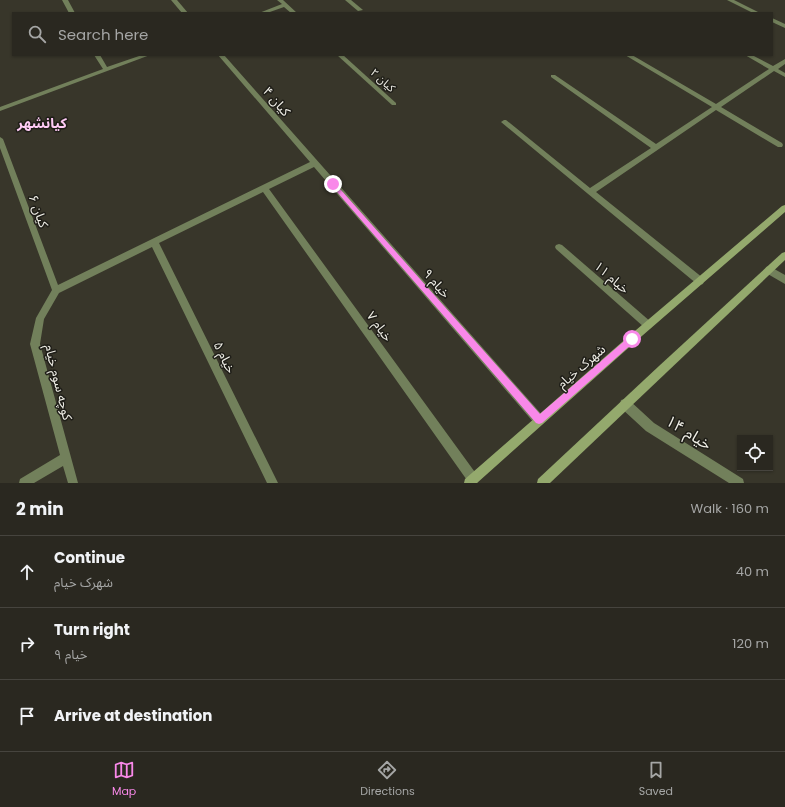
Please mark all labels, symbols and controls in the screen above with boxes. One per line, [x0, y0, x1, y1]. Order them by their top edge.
search box [12, 12, 773, 56]
icon: search [26, 23, 48, 45]
text: Search here [58, 24, 148, 45]
street label: ۲ کیان [367, 64, 399, 96]
street label: ۴ کیان [258, 82, 295, 121]
district label: کیانشهر [16, 113, 67, 133]
route end [324, 175, 342, 193]
street label: ۶ کیان [24, 192, 53, 231]
street label: خیام ۱۱ [590, 257, 634, 298]
street label: ۹ خیام [418, 264, 455, 302]
street label: ۷ خیام [362, 307, 397, 346]
route start [623, 330, 641, 348]
street label: ۵ خیام [209, 338, 241, 377]
street label: شهرک خیام [553, 340, 610, 393]
street label: کوچه سوم خیام [40, 342, 77, 423]
street label: خیام ۱۴ [661, 409, 716, 456]
map controls [737, 435, 773, 471]
button: locate [737, 435, 773, 471]
text: 2 min [16, 497, 64, 521]
text: Walk · 160 m [690, 499, 769, 518]
text: Continue [54, 547, 125, 568]
icon: ahead [16, 561, 38, 583]
text: 40 m [736, 562, 769, 581]
text: شهرک خیام [54, 573, 113, 592]
text: Turn right [54, 619, 130, 640]
icon: right [16, 633, 38, 655]
text: 120 m [732, 634, 769, 653]
text: ۹ خیام [54, 645, 88, 664]
icon: arrive [16, 705, 38, 727]
text: Arrive at destination [54, 705, 212, 726]
tab: Map [112, 759, 136, 800]
tab: Directions [360, 759, 415, 800]
tab: Saved [639, 759, 673, 800]

